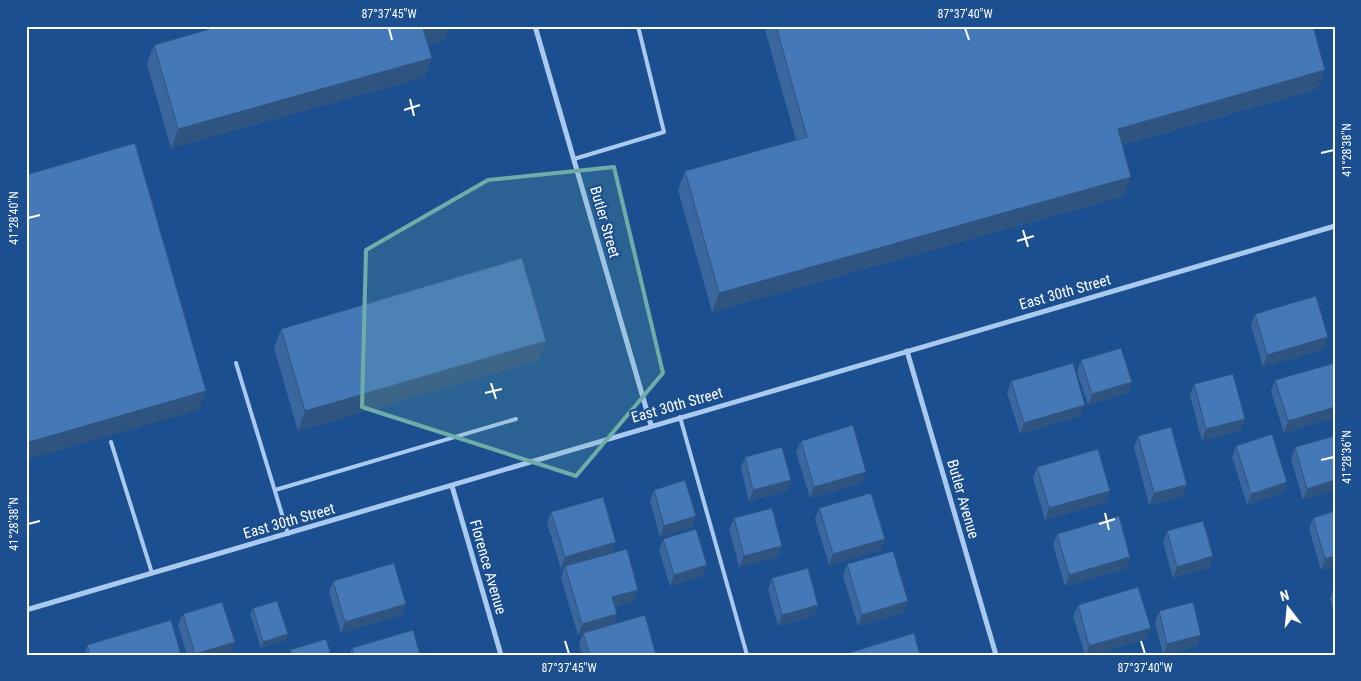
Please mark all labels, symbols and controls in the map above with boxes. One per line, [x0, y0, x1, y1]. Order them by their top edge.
text: 87°37'45"W [361, 7, 417, 21]
text: 87°37'40"W [937, 7, 993, 21]
text: 41°28'38"N [1340, 123, 1354, 177]
street label: Butler Street [586, 184, 624, 260]
text: 41°28'40"N [7, 191, 21, 245]
street label: East 30th Street [1017, 270, 1113, 314]
street label: East 30th Street [629, 383, 725, 427]
text: 41°28'36"N [1340, 430, 1354, 484]
street label: Butler Avenue [943, 457, 983, 541]
text: 41°28'38"N [7, 497, 21, 551]
street label: East 30th Street [241, 499, 337, 543]
street label: Florence Avenue [466, 518, 510, 616]
north arrow [1264, 584, 1314, 634]
text: N [1278, 587, 1291, 604]
text: 87°37'45"W [541, 661, 597, 675]
text: 87°37'40"W [1117, 661, 1173, 675]

